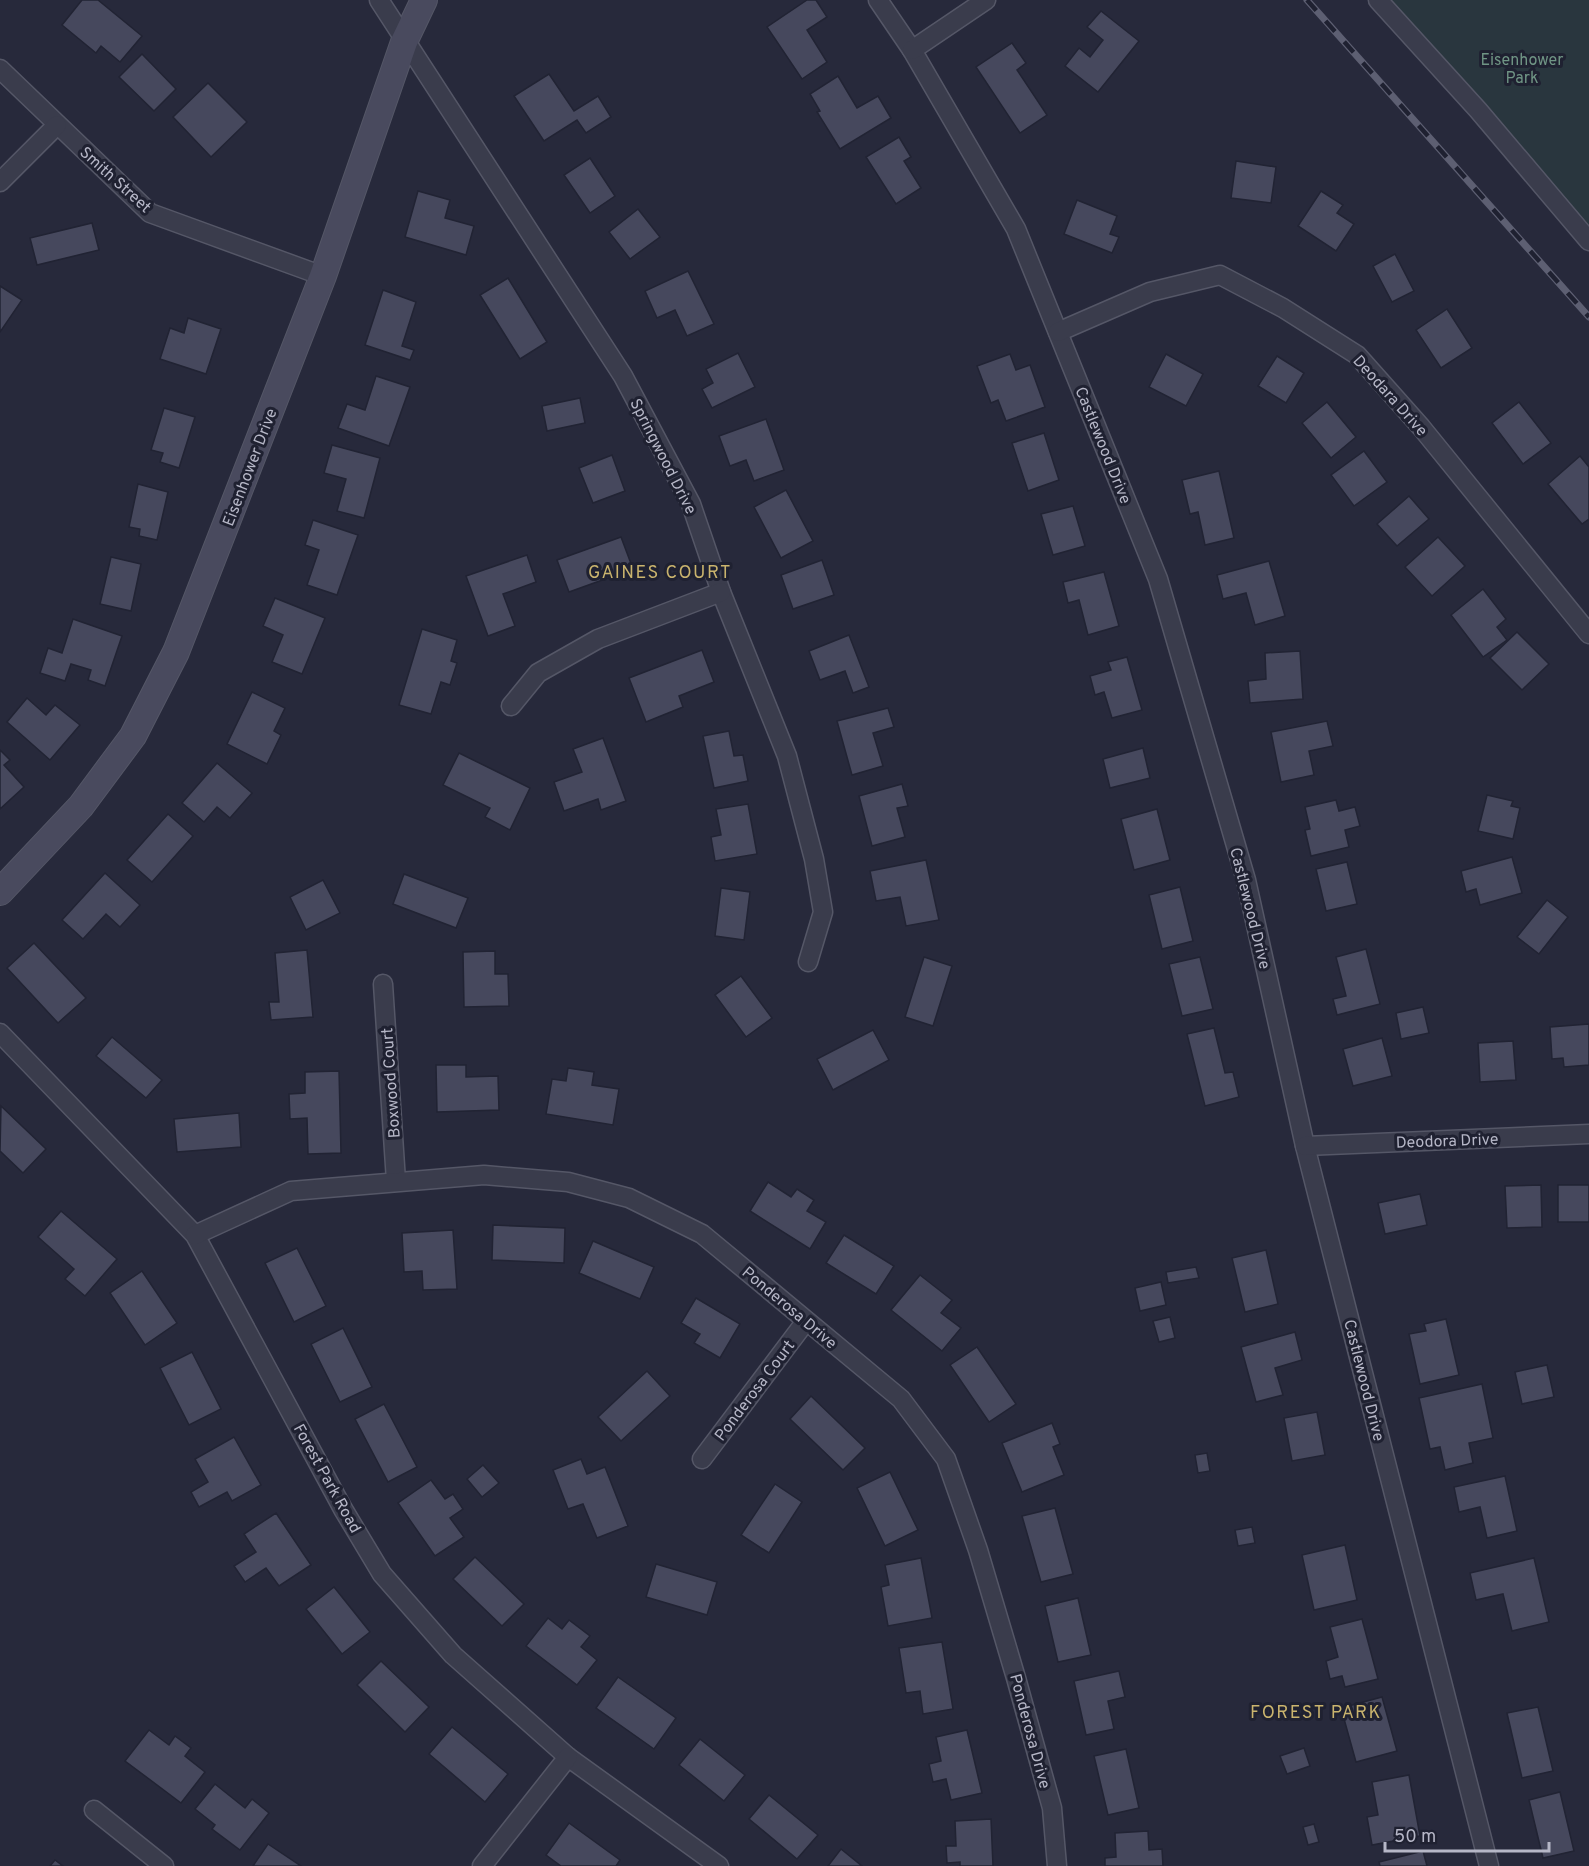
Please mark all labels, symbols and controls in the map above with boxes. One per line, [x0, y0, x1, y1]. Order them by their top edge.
park label: Eisenhower Park [1480, 51, 1564, 89]
street label: Smith Street [75, 143, 155, 218]
street label: Deodara Drive [1348, 352, 1431, 441]
street label: Castlewood Drive [1069, 384, 1135, 507]
street label: Springwood Drive [624, 396, 700, 518]
street label: Eisenhower Drive [219, 406, 283, 530]
district label: GAINES COURT [588, 562, 732, 585]
street label: Castlewood Drive [1224, 846, 1274, 971]
street label: Boxwood Court [378, 1027, 406, 1139]
street label: Deodora Drive [1395, 1130, 1499, 1154]
street label: Ponderosa Drive [737, 1263, 840, 1354]
street label: Castlewood Drive [1338, 1318, 1388, 1443]
street label: Ponderosa Court [711, 1337, 800, 1446]
street label: Forest Park Road [288, 1421, 365, 1537]
street label: Ponderosa Drive [1004, 1672, 1054, 1791]
district label: FOREST PARK [1250, 1702, 1382, 1725]
scale bar [1385, 1815, 1548, 1853]
text: 50 m [1394, 1826, 1436, 1849]

